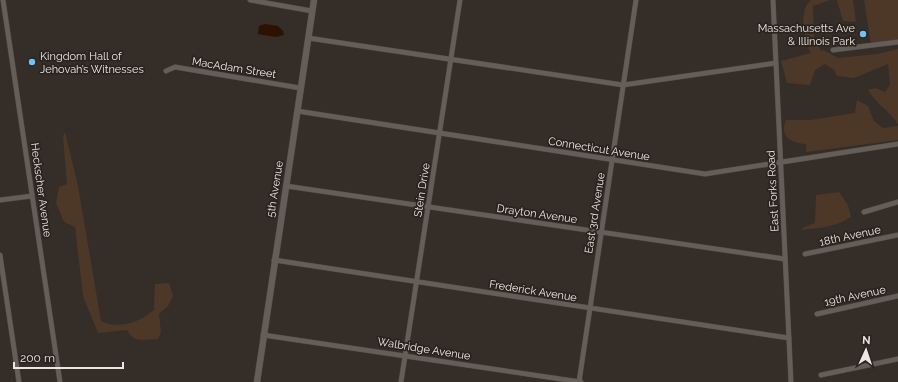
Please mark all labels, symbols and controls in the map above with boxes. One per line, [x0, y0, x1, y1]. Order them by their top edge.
place label: Massachusetts Ave & Illinois Park [758, 22, 856, 48]
marker: Massachusetts Ave & Illinois Park [858, 29, 868, 39]
place label: Kingdom Hall of Jehovah’s Witnesses [40, 50, 144, 76]
street label: MacAdam Street [191, 55, 277, 81]
marker: Kingdom Hall of Jehovah’s Witnesses [27, 57, 37, 67]
street label: Connecticut Avenue [547, 135, 651, 164]
street label: Heckscher Avenue [28, 142, 54, 239]
street label: East Forks Road [764, 150, 782, 232]
street label: 5th Avenue [264, 159, 286, 218]
street label: Stein Drive [411, 162, 433, 218]
street label: East 3rd Avenue [582, 171, 608, 254]
street label: Drayton Avenue [496, 202, 579, 226]
street label: 18th Avenue [818, 223, 882, 249]
street label: Frederick Avenue [488, 278, 578, 304]
street label: 19th Avenue [823, 283, 887, 309]
north arrow [846, 330, 886, 370]
text: N [862, 334, 871, 347]
street label: Walbridge Avenue [377, 335, 472, 363]
scale bar [14, 344, 123, 370]
text: 200 m [20, 351, 55, 365]

